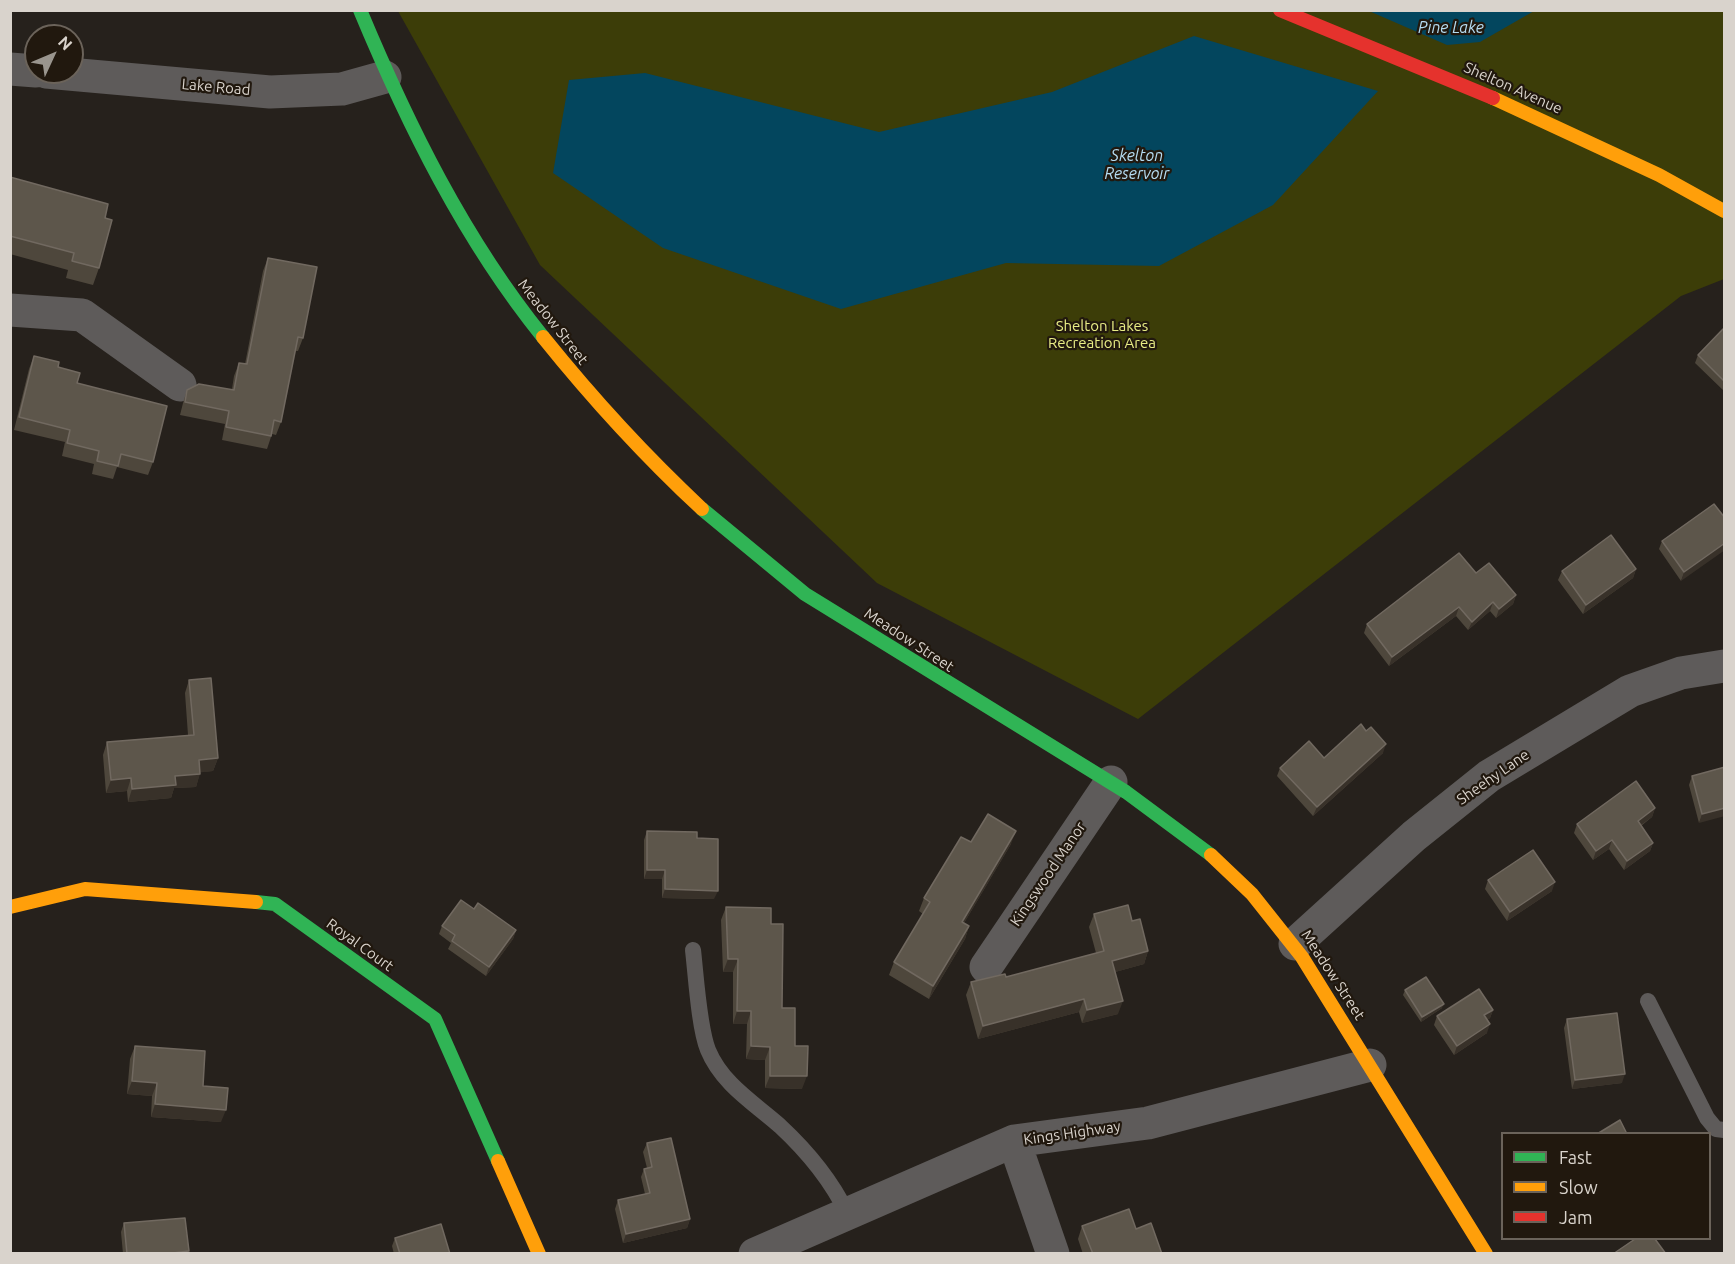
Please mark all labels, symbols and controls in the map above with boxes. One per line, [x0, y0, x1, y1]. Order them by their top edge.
water label: Pine Lake [1418, 18, 1484, 38]
north arrow [24, 24, 84, 84]
text: N [55, 32, 76, 53]
street label: Shelton Avenue [1461, 58, 1565, 118]
street label: Lake Road [181, 75, 251, 99]
water label: Skelton Reservoir [1105, 146, 1169, 184]
street label: Meadow Street [514, 276, 592, 368]
park label: Shelton Lakes Recreation Area [1048, 317, 1156, 352]
street label: Meadow Street [861, 604, 957, 676]
street label: Sheehy Lane [1453, 745, 1533, 809]
street label: Kingswood Manor [1006, 818, 1090, 930]
street label: Royal Court [323, 915, 397, 975]
street label: Meadow Street [1297, 927, 1369, 1023]
street label: Kings Highway [1022, 1117, 1122, 1149]
legend [1501, 1132, 1711, 1240]
text: Fast [1559, 1147, 1592, 1167]
text: Slow [1559, 1177, 1598, 1197]
text: Jam [1559, 1207, 1593, 1227]

